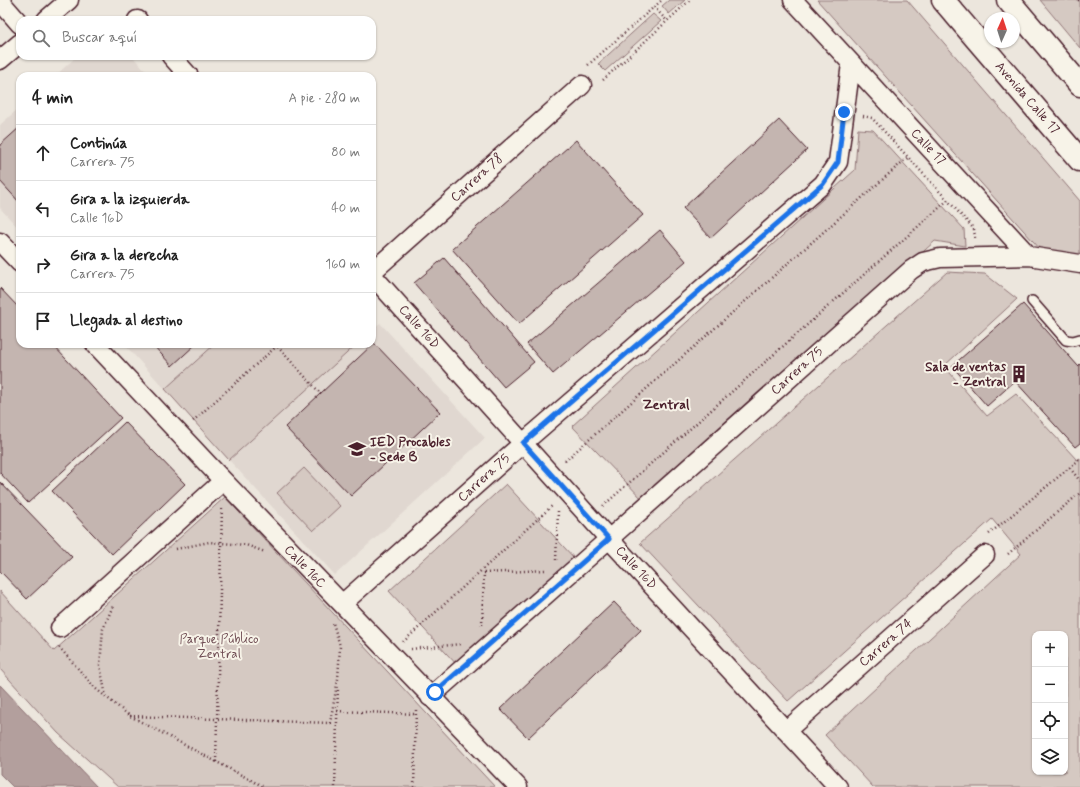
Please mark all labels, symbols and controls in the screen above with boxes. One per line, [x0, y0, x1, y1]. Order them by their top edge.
north arrow [984, 12, 1020, 48]
search box [16, 16, 376, 60]
icon: search [30, 27, 52, 49]
text: Buscar aquí [62, 28, 137, 48]
street label: Avenida Calle 17 [991, 58, 1063, 138]
text: 4 min [32, 87, 73, 109]
text: A pie · 280 m [288, 90, 360, 107]
route end [835, 103, 853, 121]
street label: Calle 17 [907, 125, 949, 169]
text: Continúa [70, 134, 127, 154]
icon: ahead [32, 142, 54, 164]
text: 80 m [331, 144, 360, 161]
street label: Carrera 78 [447, 150, 507, 206]
text: Carrera 75 [70, 154, 134, 171]
text: Gira a la izquierda [70, 190, 189, 210]
icon: left [32, 198, 54, 220]
text: 40 m [331, 200, 360, 217]
text: Calle 16D [70, 210, 123, 227]
text: Gira a la derecha [70, 246, 179, 266]
icon: right [32, 254, 54, 276]
text: 160 m [325, 256, 360, 273]
text: Carrera 75 [70, 266, 134, 283]
street label: Calle 16D [395, 301, 443, 353]
icon: arrive [32, 310, 54, 332]
text: Llegada al destino [70, 311, 183, 331]
street label: Carrera 75 [767, 343, 827, 399]
place label: Sala de ventas - Zentral [925, 359, 1007, 391]
building icon: Sala de ventas - Zentral [1009, 364, 1029, 384]
district label: Zentral [643, 396, 690, 414]
place label: IED Procables - Sede B [370, 434, 451, 466]
school or university icon: IED Procables - Sede B [347, 439, 367, 459]
street label: Carrera 75 [454, 450, 514, 506]
street label: Calle 16C [280, 542, 330, 592]
street label: Calle 16D [612, 543, 660, 593]
street label: Carrera 74 [856, 615, 916, 671]
park label: Parque Público Zentral [179, 631, 259, 663]
map controls [1032, 631, 1068, 775]
button: + [1032, 631, 1068, 667]
button: − [1032, 667, 1068, 703]
route start [426, 683, 444, 701]
button: locate [1032, 703, 1068, 739]
button: layers [1032, 739, 1068, 775]

